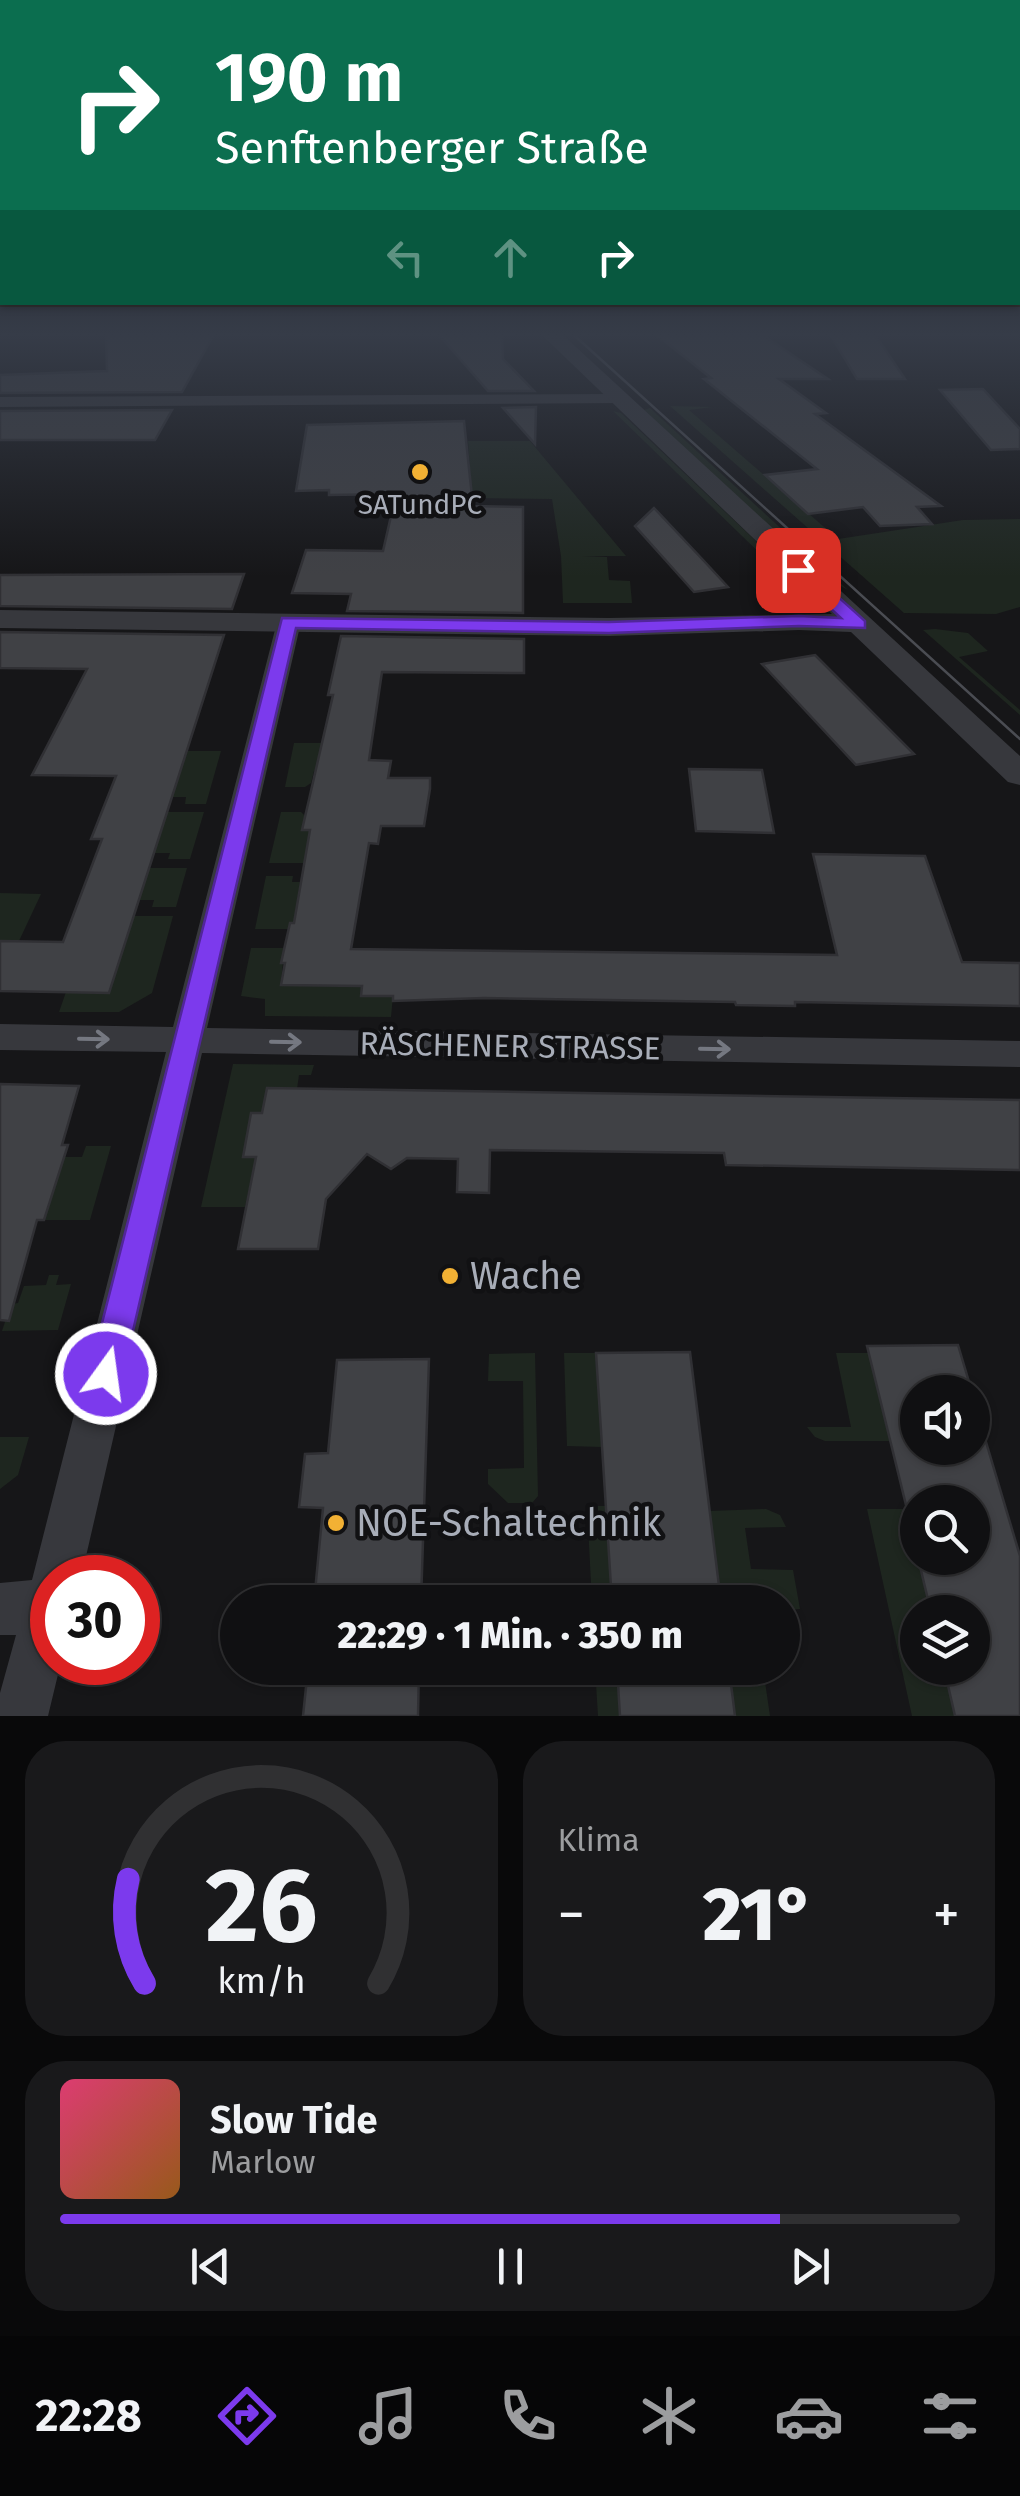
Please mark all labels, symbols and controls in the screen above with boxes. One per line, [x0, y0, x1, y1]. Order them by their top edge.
text: 190 m [215, 36, 403, 120]
icon: right [50, 40, 180, 170]
text: Senftenberger Straße [215, 121, 649, 175]
icon: left [378, 230, 433, 285]
icon: ahead [483, 230, 538, 285]
icon: right [588, 230, 643, 285]
marker: SATundPC [409, 461, 431, 483]
place label: SATundPC [358, 488, 483, 521]
pin [756, 528, 841, 613]
icon: arrive [771, 543, 826, 598]
street label: RÄSCHENER STRASSE [359, 1024, 661, 1068]
one-way arrow [78, 1029, 110, 1048]
one-way arrow [268, 1032, 301, 1052]
one-way arrow [698, 1040, 731, 1058]
place label: Wache [470, 1253, 582, 1299]
marker: Wache [439, 1265, 461, 1287]
position arrow [54, 1322, 158, 1426]
map controls [900, 1375, 990, 1685]
button: sound [900, 1375, 990, 1465]
button: search [900, 1485, 990, 1575]
place label: NOE-Schaltechnik [356, 1500, 661, 1546]
marker: NOE-Schaltechnik [325, 1512, 347, 1534]
speed limit sign: 30 [30, 1555, 160, 1685]
button: layers [900, 1595, 990, 1685]
text: 22:29 · 1 Min. · 350 m [337, 1612, 683, 1658]
text: Klima [558, 1821, 640, 1859]
text: 26 [205, 1844, 317, 1969]
text: 21° [703, 1870, 815, 1960]
text: − [558, 1882, 585, 1948]
text: + [933, 1882, 960, 1948]
text: km/h [217, 1960, 305, 2002]
text: Slow Tide [210, 2097, 378, 2143]
text: Marlow [210, 2143, 316, 2181]
icon: previous [183, 2239, 238, 2294]
icon: pause [483, 2239, 538, 2294]
icon: next [783, 2239, 838, 2294]
icon: directions [212, 2381, 282, 2451]
icon: music [353, 2381, 423, 2451]
icon: phone [493, 2381, 563, 2451]
icon: climate [634, 2381, 704, 2451]
icon: car [774, 2381, 844, 2451]
icon: filters [915, 2381, 985, 2451]
text: 22:28 [35, 2389, 142, 2443]

